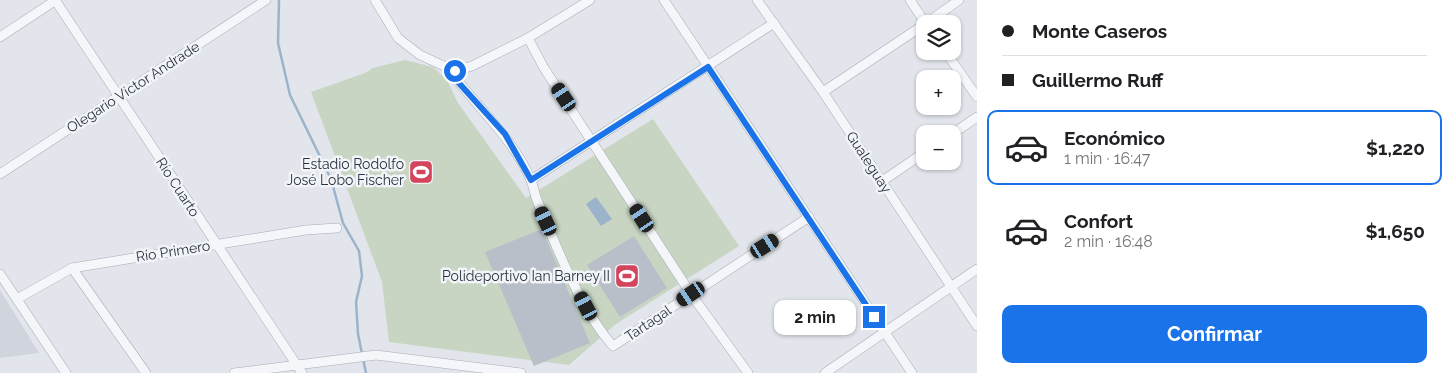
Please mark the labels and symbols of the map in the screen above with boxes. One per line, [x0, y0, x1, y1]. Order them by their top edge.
street label: Olegario Víctor Andrade [64, 38, 202, 136]
route start [444, 60, 466, 82]
car [549, 80, 578, 114]
street label: Gualeguay [843, 128, 895, 196]
street label: Río Cuarto [153, 154, 203, 220]
place label: Estadio Rodolfo José Lobo Fischer [287, 156, 404, 188]
sports icon: Estadio Rodolfo José Lobo Fischer [408, 159, 434, 185]
car [627, 201, 656, 235]
car [532, 204, 559, 238]
car [748, 232, 781, 260]
street label: Río Primero [135, 237, 211, 265]
sports icon: Polideportivo Ian Barney II [614, 263, 640, 289]
place label: Polideportivo Ian Barney II [442, 268, 610, 284]
car [674, 279, 707, 309]
car [572, 289, 599, 323]
callout: 2 min [774, 300, 856, 334]
street label: Tartagal [622, 302, 674, 344]
route end [863, 306, 885, 328]

